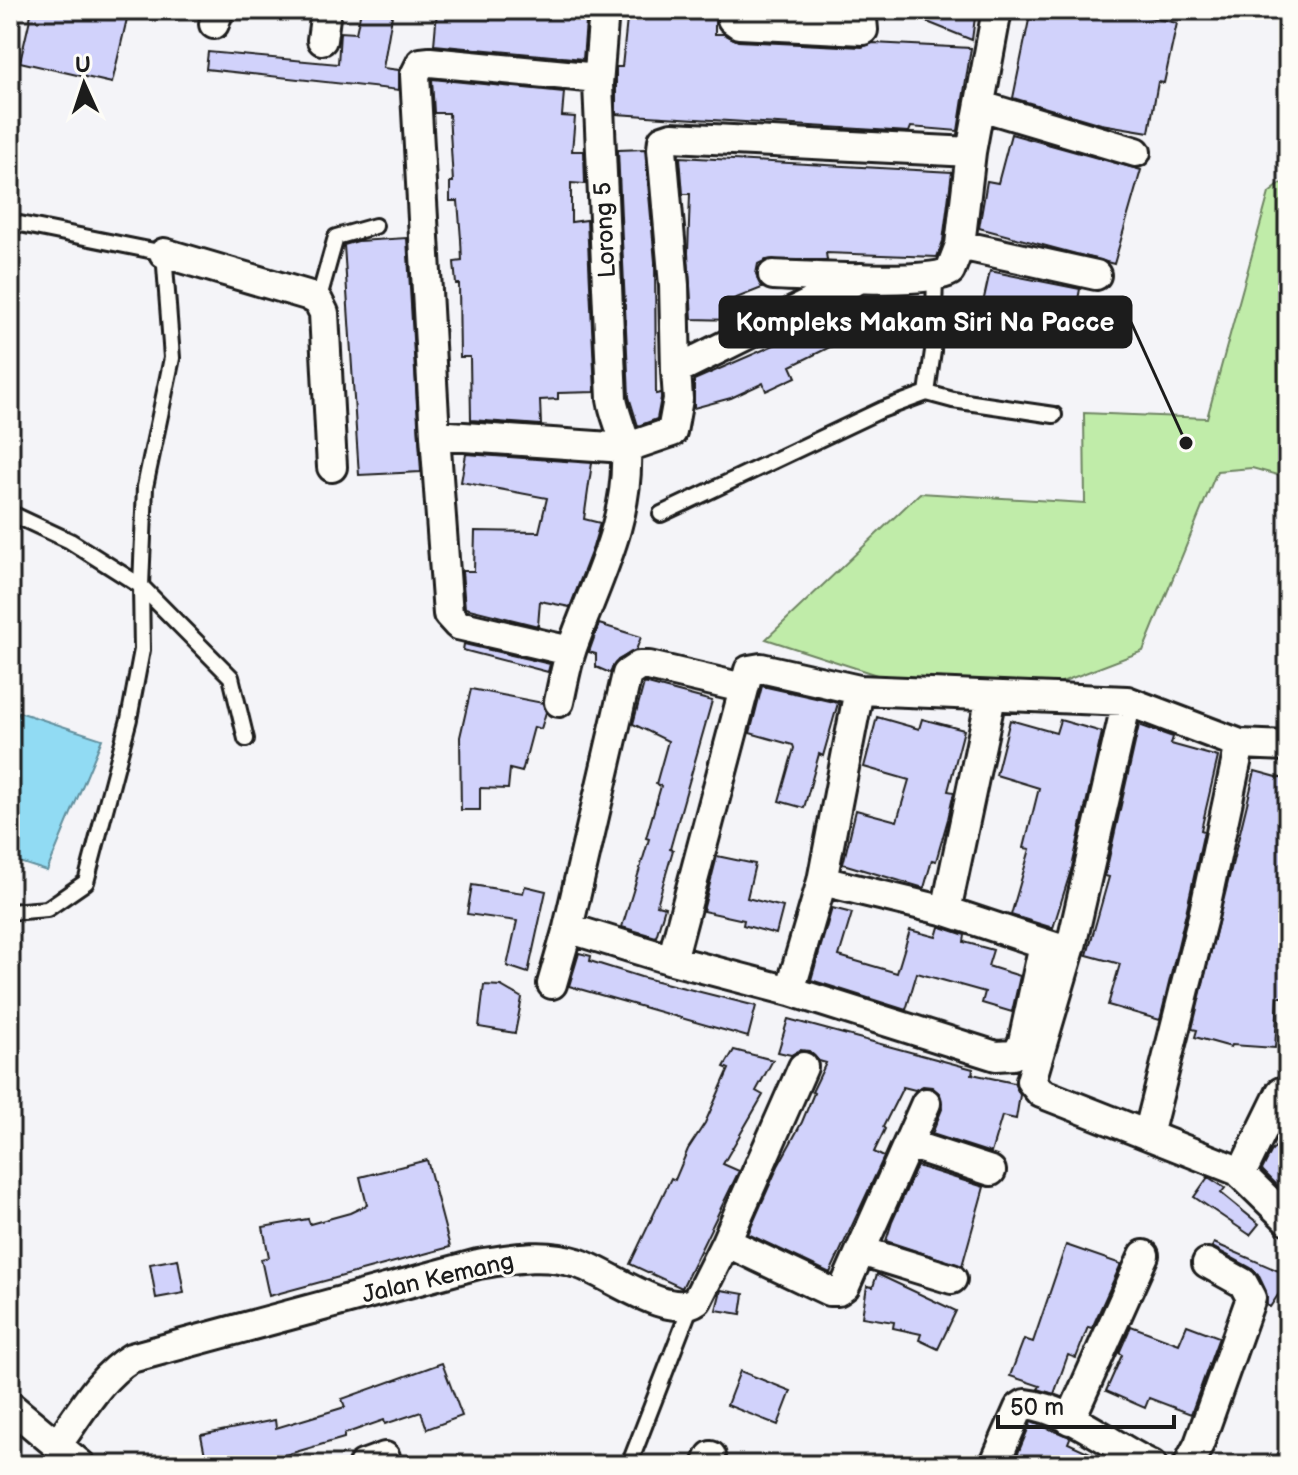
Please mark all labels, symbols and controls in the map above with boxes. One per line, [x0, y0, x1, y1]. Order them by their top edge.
north arrow [44, 44, 124, 124]
text: U [75, 52, 92, 79]
street label: Lorong 5 [588, 181, 622, 279]
callout: Kompleks Makam Siri Na Pacce [720, 297, 1131, 347]
text: Kompleks Makam Siri Na Pacce [736, 308, 1114, 339]
street label: Jalan Kemang [359, 1246, 517, 1310]
scale bar [998, 1379, 1174, 1429]
text: 50 m [1010, 1393, 1064, 1422]

